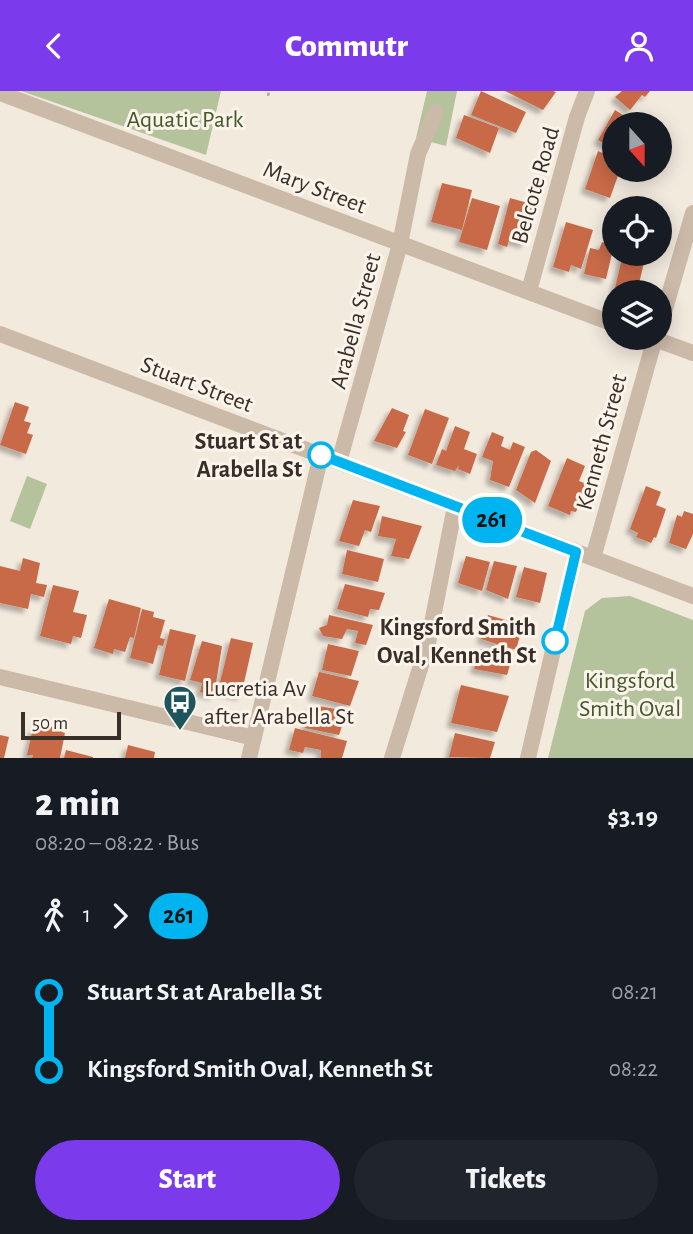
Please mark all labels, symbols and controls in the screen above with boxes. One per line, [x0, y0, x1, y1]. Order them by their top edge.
icon: back [35, 27, 73, 65]
icon: person [620, 27, 658, 65]
text: Commutr [285, 30, 408, 62]
park label: Aquatic Park [126, 108, 244, 132]
north arrow [602, 112, 672, 182]
map controls [602, 112, 672, 350]
street label: Belcote Road [508, 124, 564, 247]
street label: Mary Street [260, 157, 370, 219]
button: locate [602, 196, 672, 266]
street label: Arabella Street [326, 251, 386, 392]
button: layers [602, 280, 672, 350]
street label: Stuart Street [137, 353, 256, 417]
street label: Kenneth Street [572, 371, 632, 513]
place label: Stuart St at Arabella St [194, 430, 302, 482]
marker: Stuart St at Arabella St [308, 442, 334, 468]
line badge: 261 [452, 497, 532, 543]
text: 261 [476, 508, 508, 532]
place label: Kingsford Smith Oval, Kenneth St [377, 616, 536, 668]
marker: Kingsford Smith Oval, Kenneth St [542, 628, 568, 654]
park label: Kingsford Smith Oval [579, 669, 681, 721]
place label: Lucretia Av after Arabella St [204, 677, 354, 729]
bus stop icon: Lucretia Av after Arabella St [161, 683, 199, 732]
scale bar [21, 709, 121, 741]
text: 50 m [32, 714, 68, 733]
text: 2 min [35, 785, 120, 823]
text: $3.19 [607, 804, 658, 830]
text: 08:20 – 08:22 · Bus [35, 832, 199, 855]
icon: walk [35, 897, 73, 935]
icon: forward [101, 897, 139, 935]
text: 1 [83, 904, 91, 927]
text: 261 [163, 904, 194, 928]
text: Stuart St at Arabella St [87, 979, 322, 1005]
text: 08:21 [611, 981, 658, 1004]
text: Kingsford Smith Oval, Kenneth St [87, 1056, 433, 1082]
text: 08:22 [609, 1058, 658, 1081]
button: Start [35, 1140, 340, 1220]
button: Tickets [354, 1140, 658, 1220]

